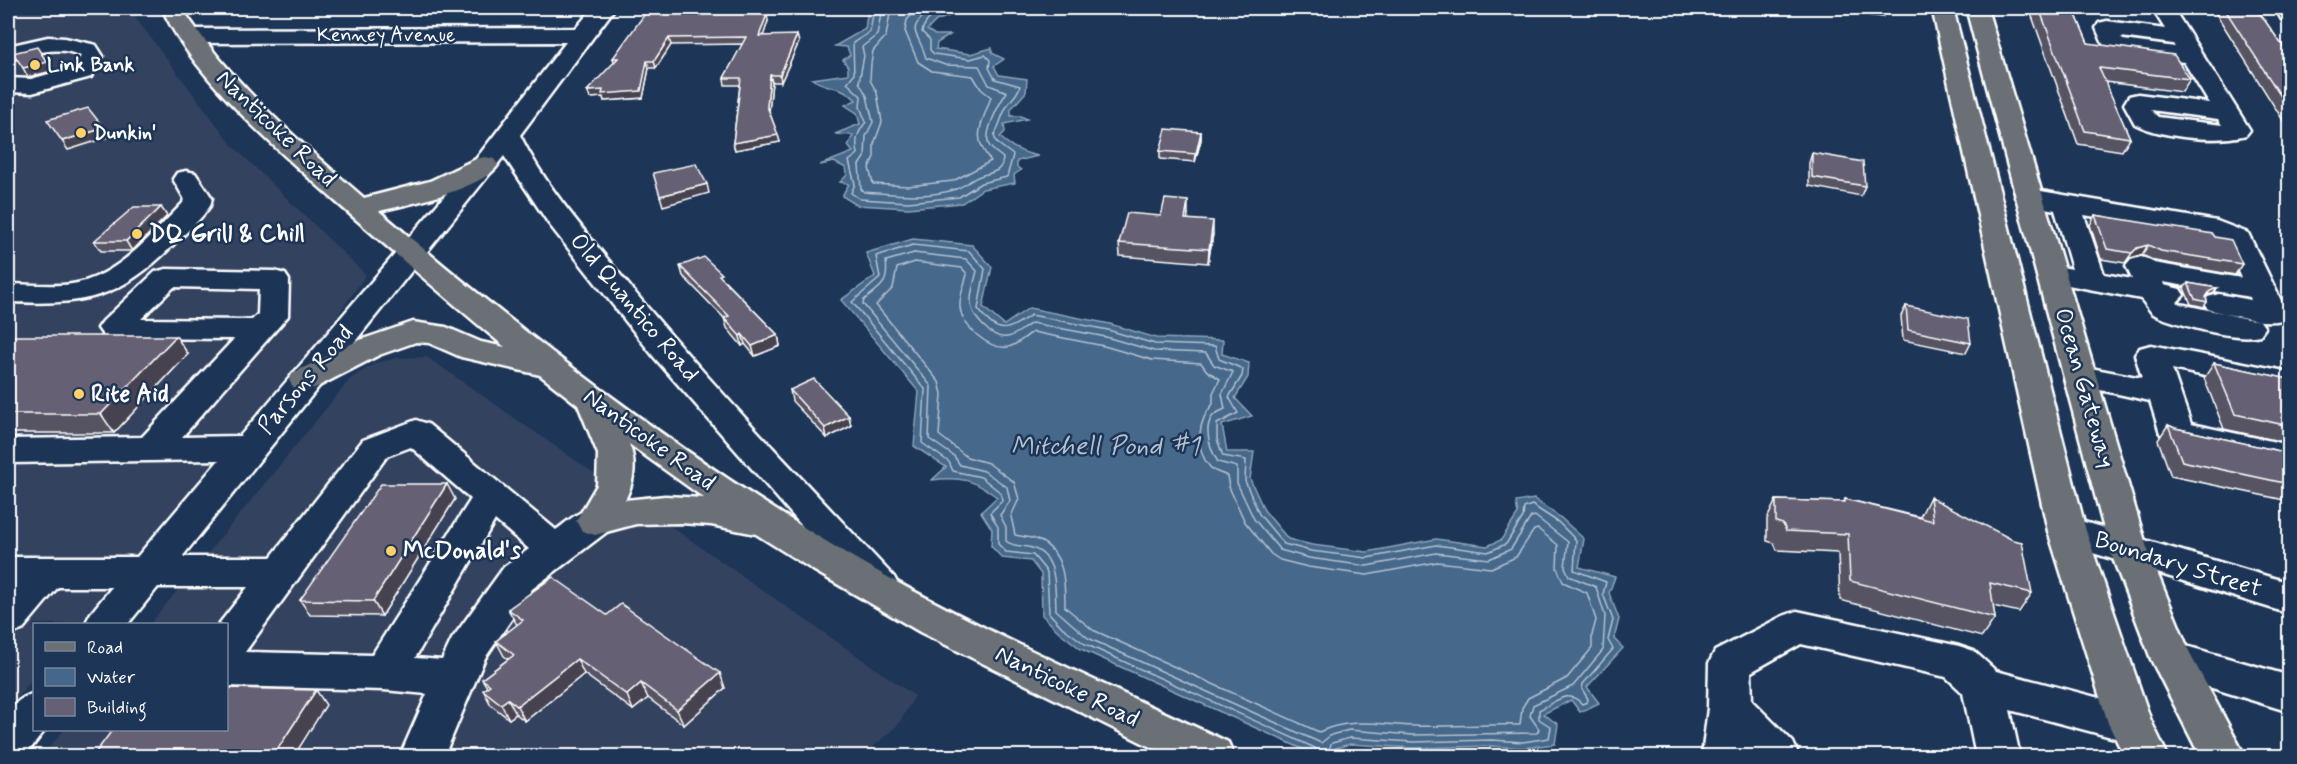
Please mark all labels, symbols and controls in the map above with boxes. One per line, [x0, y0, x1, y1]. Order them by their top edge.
street label: Kenney Avenue [317, 22, 455, 49]
place label: Link Bank [47, 52, 135, 79]
marker: Link Bank [28, 58, 42, 72]
street label: Nanticoke Road [209, 64, 343, 194]
place label: Dunkin' [93, 120, 156, 147]
marker: Dunkin' [74, 126, 88, 140]
place label: DQ Grill & Chill [149, 219, 305, 250]
marker: DQ Grill & Chill [130, 227, 144, 241]
street label: Old Quantico Road [562, 227, 706, 389]
street label: Ocean Gateway [2046, 304, 2122, 472]
street label: Parsons Road [251, 319, 361, 441]
place label: Rite Aid [91, 379, 169, 410]
street label: Nanticoke Road [577, 381, 721, 499]
marker: Rite Aid [72, 387, 86, 401]
water label: Mitchell Pond #1 [1011, 430, 1202, 464]
street label: Boundary Street [2091, 525, 2265, 605]
place label: McDonald's [403, 536, 521, 567]
marker: McDonald's [384, 544, 398, 558]
legend [33, 623, 228, 731]
text: Road [87, 636, 123, 660]
street label: Nanticoke Road [990, 639, 1144, 735]
text: Water [87, 666, 136, 690]
text: Building [87, 696, 147, 722]

